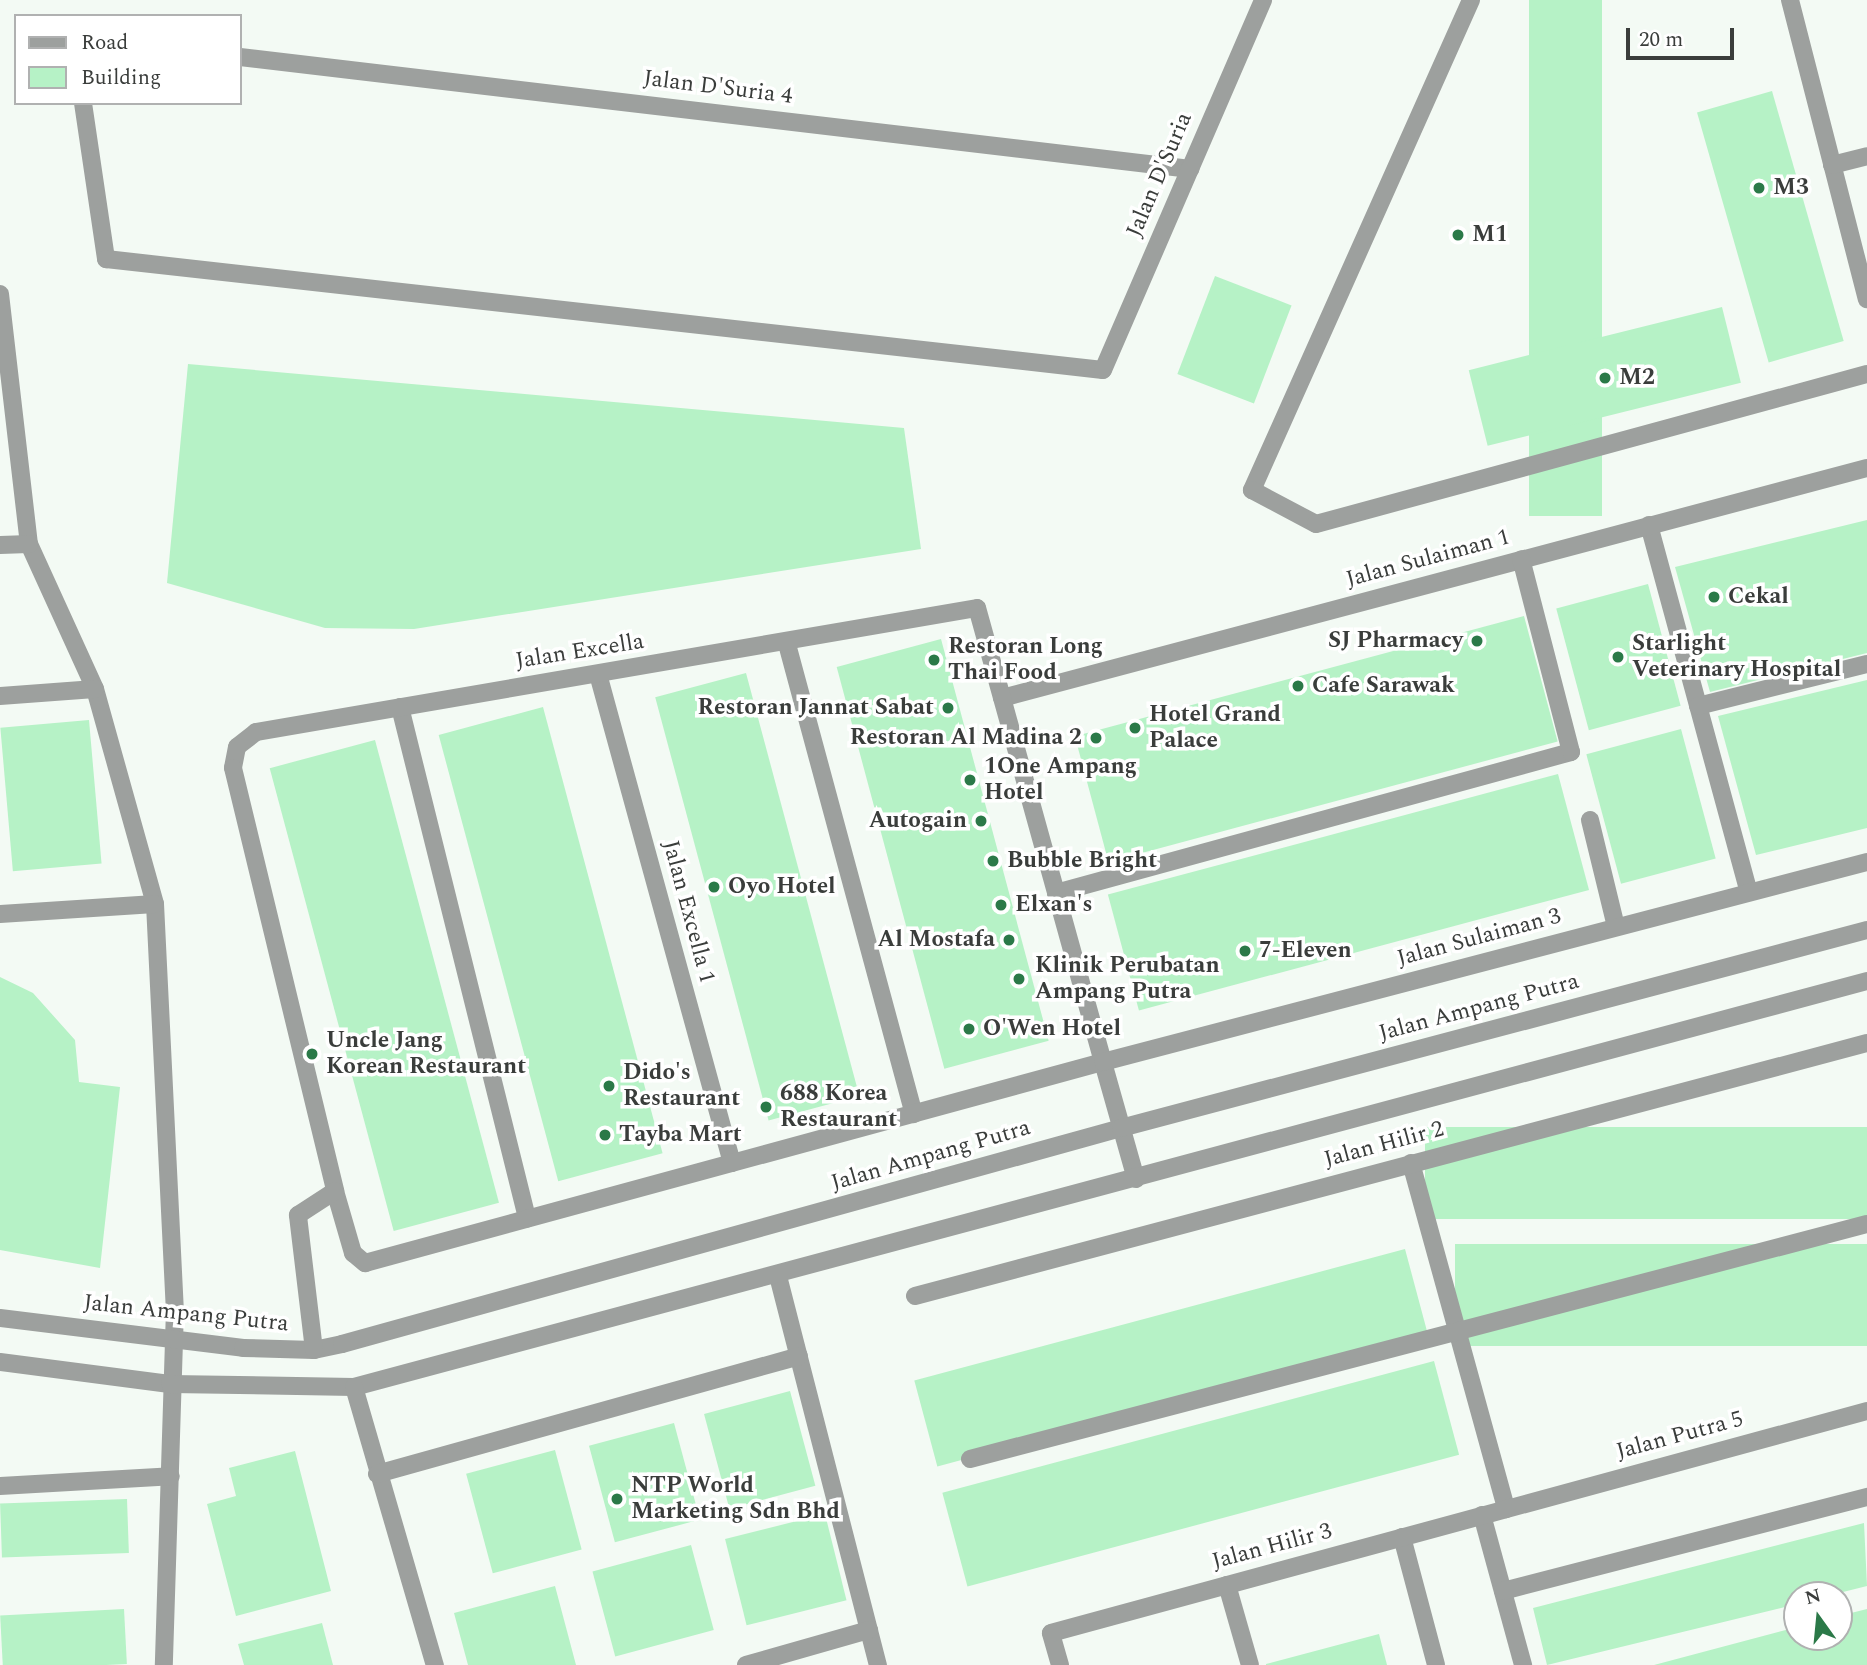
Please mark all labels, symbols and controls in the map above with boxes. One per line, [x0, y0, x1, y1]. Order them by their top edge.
legend [14, 14, 242, 105]
scale bar [1629, 14, 1738, 58]
text: 20 m [1639, 24, 1683, 56]
text: Road [81, 27, 128, 59]
text: Building [81, 62, 161, 94]
street label: Jalan D'Suria 4 [642, 65, 794, 111]
street label: Jalan D'Suria [1121, 108, 1199, 242]
place label: M3 [1773, 174, 1809, 202]
marker: M3 [1751, 180, 1767, 196]
place label: M1 [1472, 221, 1508, 249]
marker: M1 [1450, 227, 1466, 243]
place label: M2 [1619, 364, 1655, 392]
marker: M2 [1597, 370, 1613, 386]
street label: Jalan Sulaiman 1 [1343, 524, 1513, 594]
place label: Cekal [1728, 583, 1789, 611]
marker: Cekal [1706, 589, 1722, 605]
place label: SJ Pharmacy [1328, 627, 1463, 655]
street label: Jalan Excella [514, 628, 646, 676]
place label: Starlight Veterinary Hospital [1632, 630, 1841, 684]
place label: Restoran Long Thai Food [948, 633, 1103, 687]
marker: SJ Pharmacy [1469, 633, 1485, 649]
marker: Starlight Veterinary Hospital [1610, 649, 1626, 665]
marker: Restoran Long Thai Food [926, 652, 942, 668]
place label: Cafe Sarawak [1312, 672, 1455, 700]
marker: Cafe Sarawak [1290, 678, 1306, 694]
place label: Restoran Jannat Sabat [698, 694, 934, 722]
marker: Restoran Jannat Sabat [940, 700, 956, 716]
place label: Hotel Grand Palace [1149, 701, 1281, 755]
marker: Hotel Grand Palace [1127, 720, 1143, 736]
place label: Restoran Al Madina 2 [850, 724, 1082, 752]
marker: Restoran Al Madina 2 [1088, 730, 1104, 746]
place label: 1One Ampang Hotel [984, 753, 1137, 807]
marker: 1One Ampang Hotel [962, 772, 978, 788]
place label: Autogain [869, 807, 967, 835]
marker: Autogain [973, 813, 989, 829]
street label: Jalan Excella 1 [656, 837, 720, 987]
place label: Bubble Bright [1007, 847, 1157, 875]
marker: Bubble Bright [985, 853, 1001, 869]
place label: Oyo Hotel [728, 873, 836, 901]
marker: Oyo Hotel [706, 879, 722, 895]
place label: Elxan's [1015, 891, 1093, 919]
marker: Elxan's [993, 897, 1009, 913]
street label: Jalan Sulaiman 3 [1394, 903, 1564, 973]
place label: Al Mostafa [878, 926, 995, 954]
marker: Al Mostafa [1001, 932, 1017, 948]
place label: 7-Eleven [1259, 937, 1352, 965]
marker: 7-Eleven [1237, 943, 1253, 959]
place label: Klinik Perubatan Ampang Putra [1035, 952, 1220, 1006]
street label: Jalan Ampang Putra [1376, 968, 1582, 1048]
marker: Klinik Perubatan Ampang Putra [1009, 969, 1029, 989]
place label: O'Wen Hotel [983, 1015, 1121, 1043]
marker: O'Wen Hotel [961, 1021, 977, 1037]
place label: Uncle Jang Korean Restaurant [326, 1027, 526, 1081]
marker: Uncle Jang Korean Restaurant [304, 1046, 320, 1062]
place label: Dido's Restaurant [623, 1059, 740, 1113]
marker: Dido's Restaurant [601, 1078, 617, 1094]
place label: 688 Korea Restaurant [780, 1080, 897, 1134]
marker: 688 Korea Restaurant [758, 1099, 774, 1115]
street label: Jalan Ampang Putra [828, 1114, 1034, 1198]
street label: Jalan Hilir 2 [1321, 1116, 1447, 1174]
place label: Tayba Mart [619, 1121, 742, 1149]
marker: Tayba Mart [597, 1127, 613, 1143]
street label: Jalan Ampang Putra [82, 1290, 290, 1338]
street label: Jalan Putra 5 [1613, 1406, 1747, 1466]
place label: NTP World Marketing Sdn Bhd [631, 1472, 840, 1526]
marker: NTP World Marketing Sdn Bhd [609, 1491, 625, 1507]
street label: Jalan Hilir 3 [1209, 1518, 1335, 1576]
north arrow [1783, 1581, 1853, 1651]
text: N [1802, 1581, 1824, 1613]

